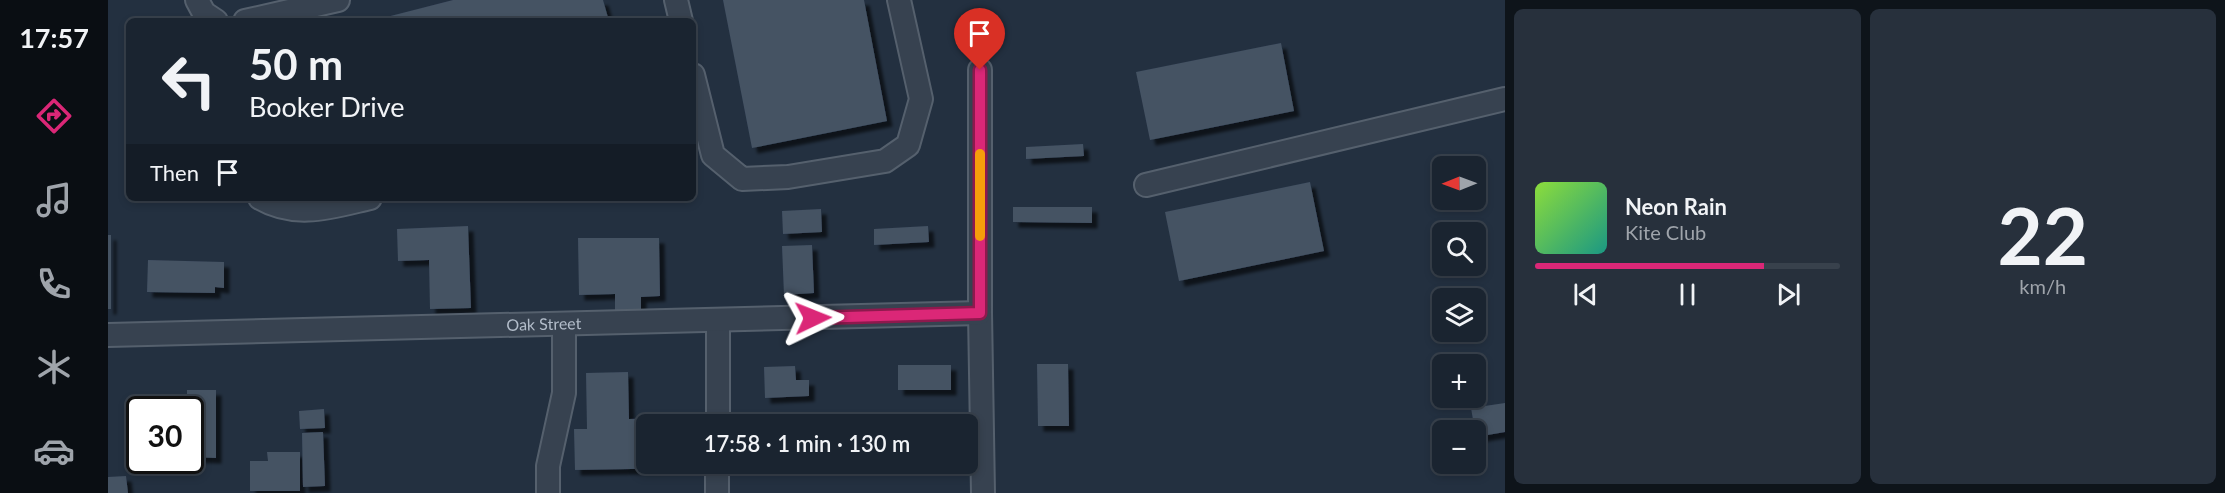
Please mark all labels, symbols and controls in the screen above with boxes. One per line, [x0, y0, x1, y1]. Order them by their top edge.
pin [954, 8, 1005, 70]
icon: arrive [963, 17, 996, 50]
text: 17:57 [19, 21, 89, 54]
text: 50 m [249, 39, 343, 89]
icon: left [150, 42, 228, 120]
text: Booker Drive [249, 90, 405, 123]
icon: directions [33, 95, 75, 137]
icon: arrive [211, 156, 244, 189]
north arrow [1432, 156, 1486, 210]
map controls [1432, 156, 1486, 474]
text: Then [150, 159, 199, 186]
icon: music [33, 179, 75, 221]
text: 22 [1998, 188, 2088, 282]
text: Neon Rain [1625, 193, 1727, 220]
text: Kite Club [1625, 220, 1706, 244]
button: search [1432, 222, 1486, 276]
icon: phone [33, 263, 75, 305]
text: km/h [2019, 274, 2066, 298]
icon: previous [1569, 278, 1602, 311]
icon: pause [1671, 278, 1704, 311]
icon: next [1772, 278, 1805, 311]
position arrow [781, 286, 845, 350]
button: layers [1432, 288, 1486, 342]
street label: Oak Street [506, 313, 582, 334]
icon: climate [33, 346, 75, 388]
button: + [1432, 354, 1486, 408]
speed limit sign: 30 [126, 396, 204, 474]
button: − [1432, 420, 1486, 474]
icon: car [33, 430, 75, 472]
text: 17:58 · 1 min · 130 m [704, 430, 910, 457]

